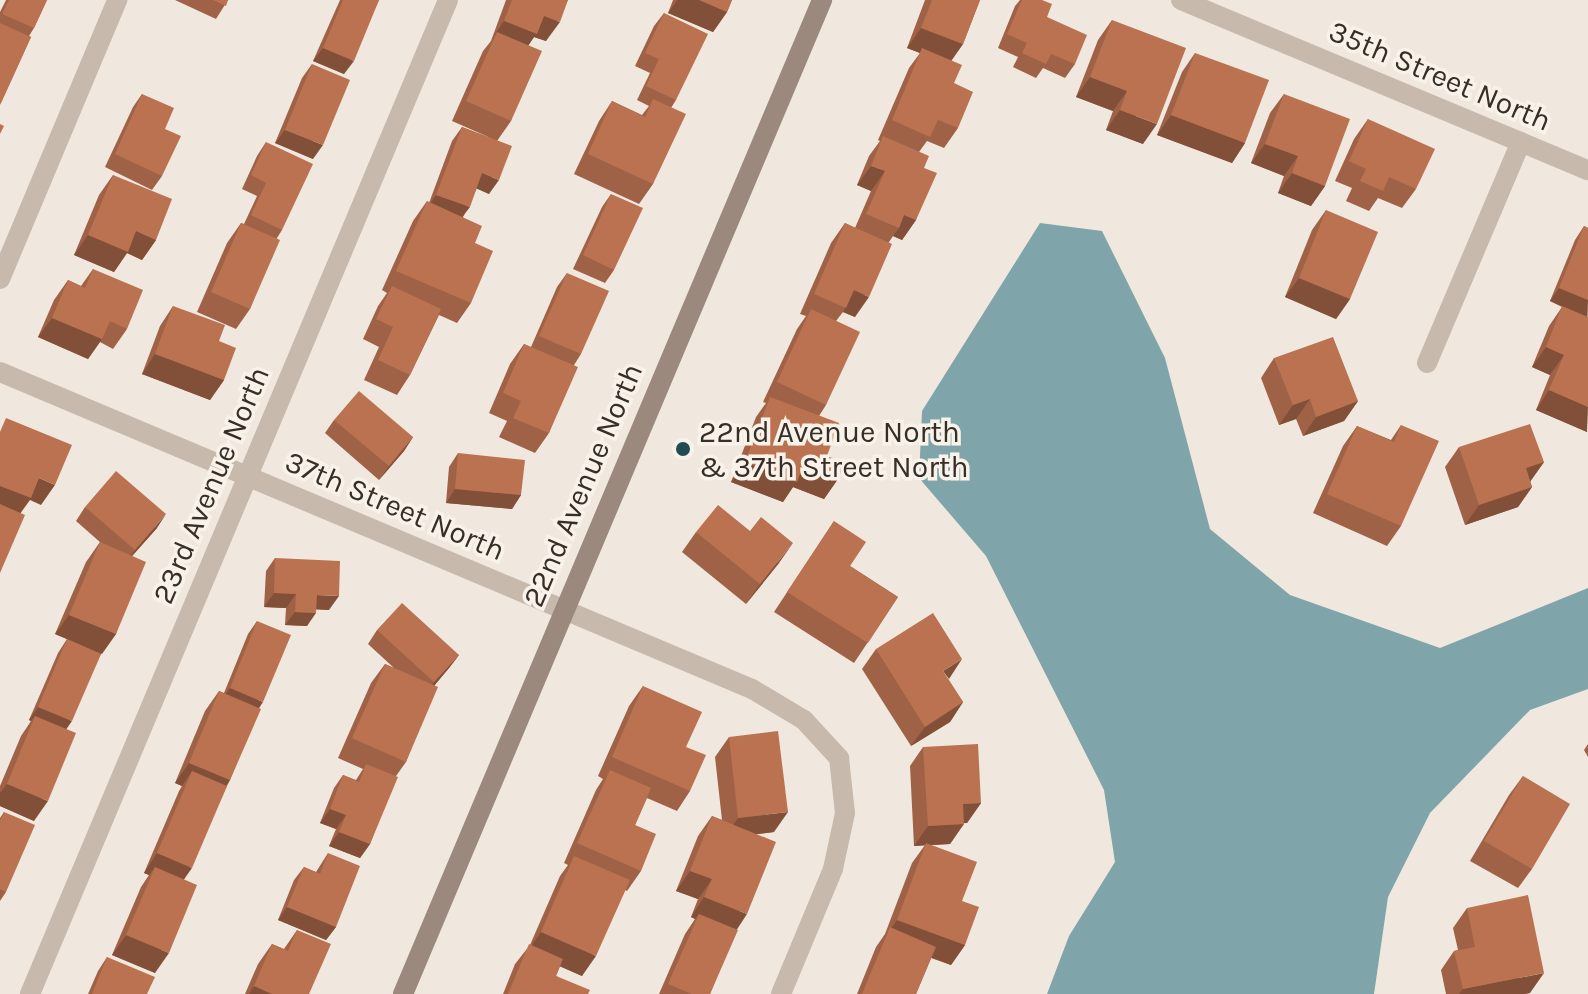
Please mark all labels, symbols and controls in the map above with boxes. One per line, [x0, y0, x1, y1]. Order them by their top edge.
street label: 35th Street North [1324, 13, 1556, 139]
street label: 22nd Avenue North [515, 358, 651, 612]
street label: 23rd Avenue North [145, 361, 277, 609]
place label: 22nd Avenue North & 37th Street North [699, 414, 968, 484]
marker: 22nd Avenue North & 37th Street North [674, 440, 692, 458]
street label: 37th Street North [280, 444, 510, 568]

